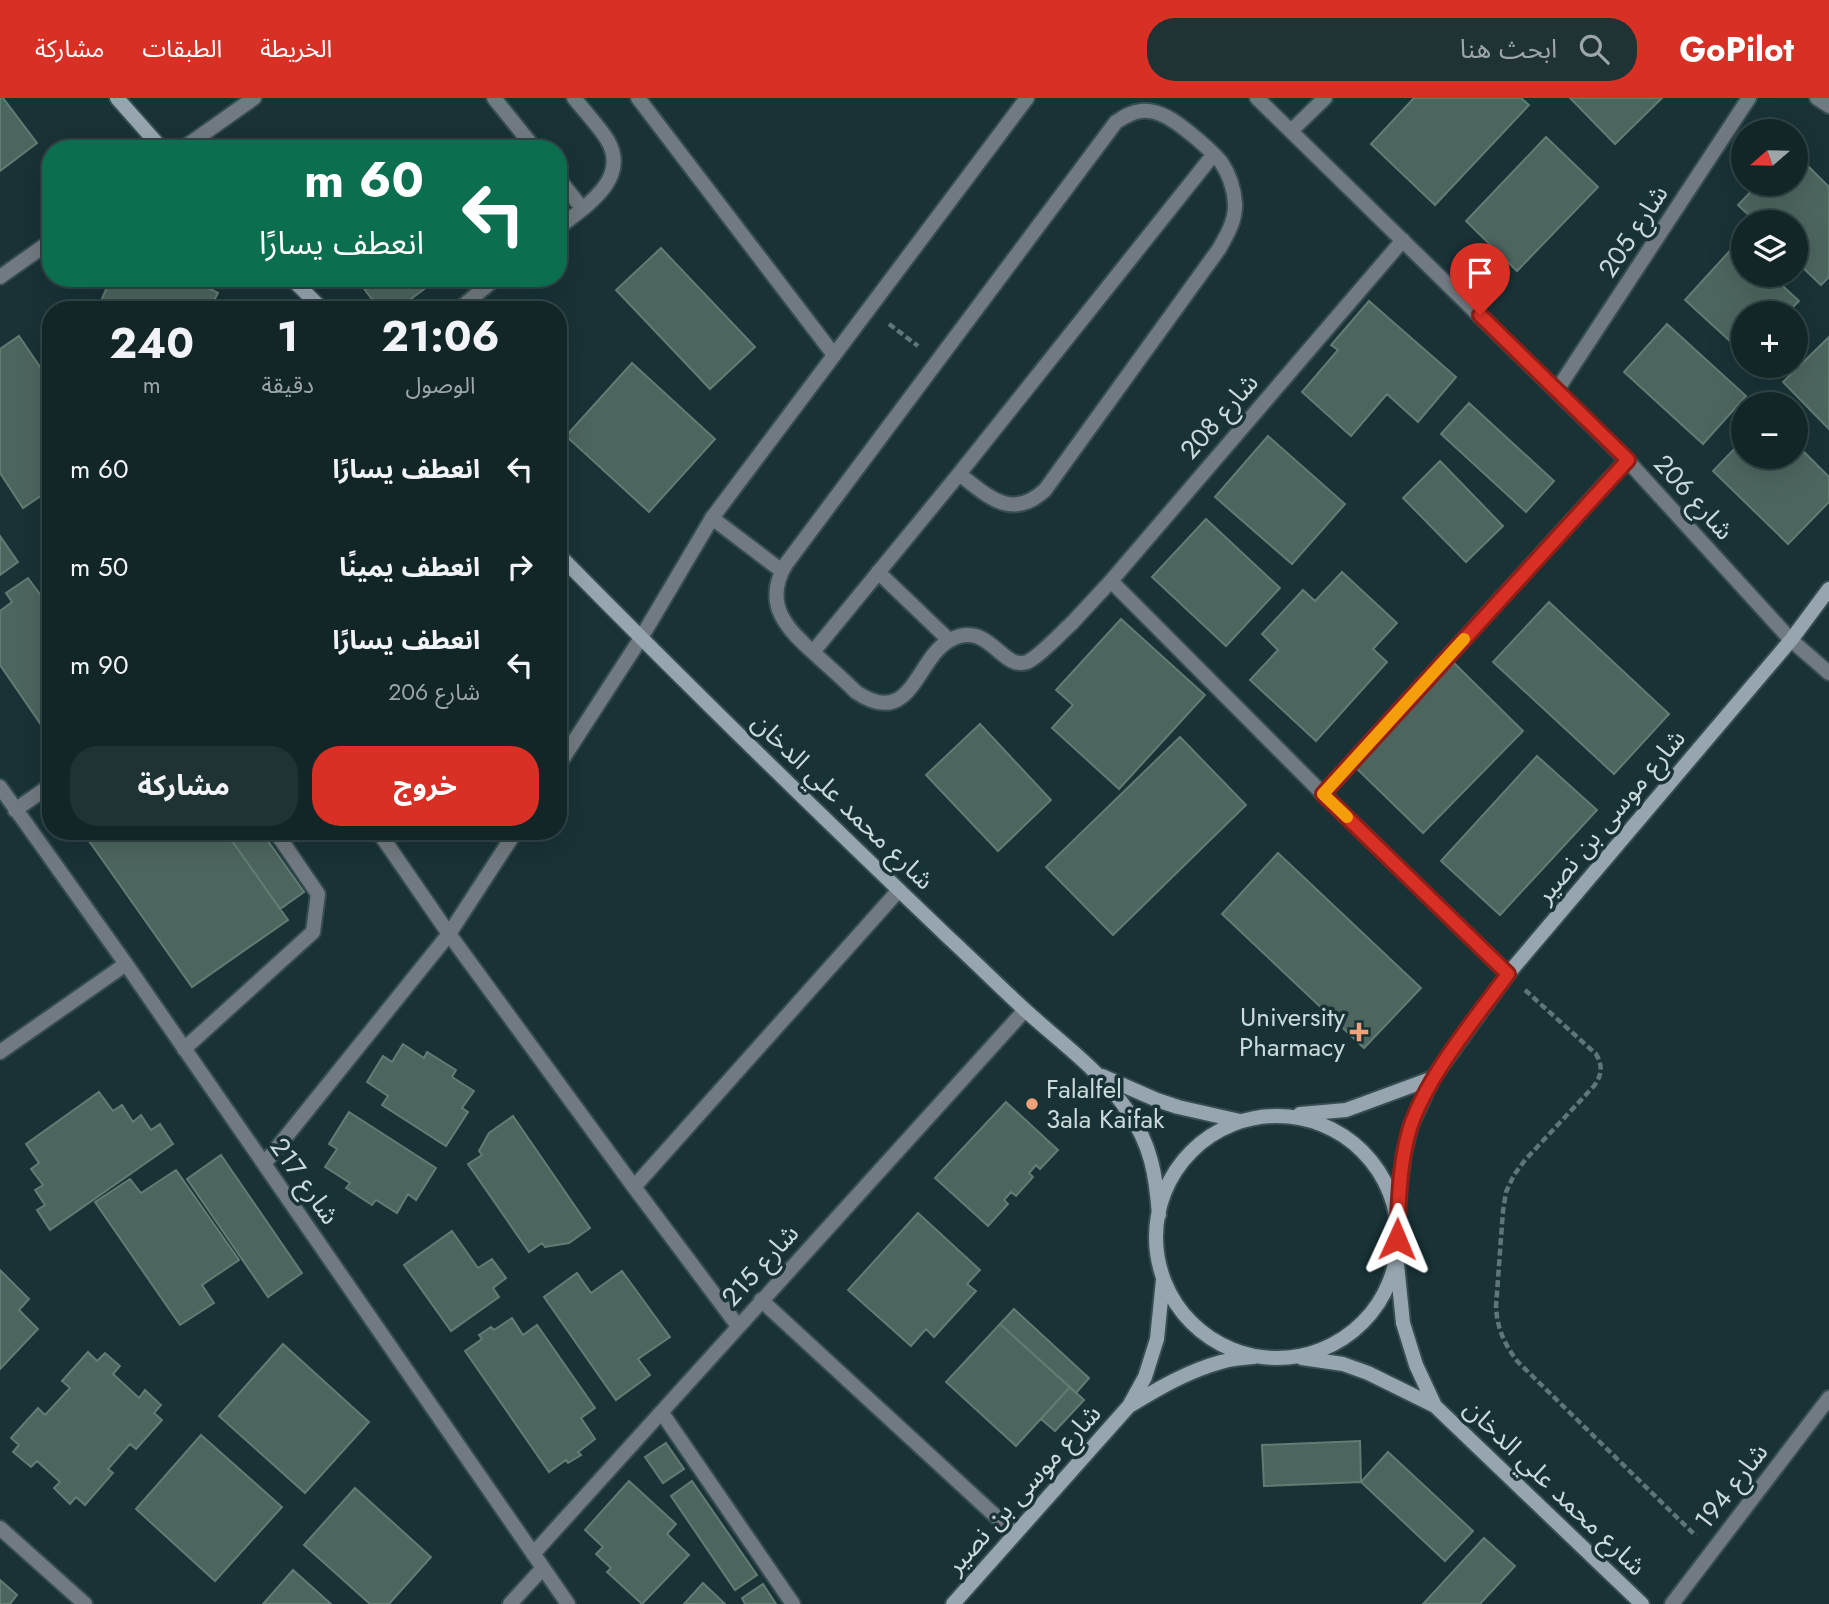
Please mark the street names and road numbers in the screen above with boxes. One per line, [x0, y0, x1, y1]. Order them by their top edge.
street label: شارع 205 [1589, 177, 1677, 285]
street label: شارع 208 [1171, 365, 1267, 467]
street label: شارع 206 [1645, 446, 1743, 548]
street label: شارع محمد علي الدخان [743, 704, 943, 899]
street label: شارع موسى بن نصير [1525, 721, 1694, 912]
street label: شارع 217 [261, 1130, 349, 1232]
street label: شارع 215 [713, 1215, 807, 1315]
street label: شارع محمد علي الدخان [1455, 1390, 1655, 1585]
street label: شارع موسى بن نصير [936, 1396, 1110, 1583]
street label: شارع 194 [1685, 1435, 1777, 1537]

